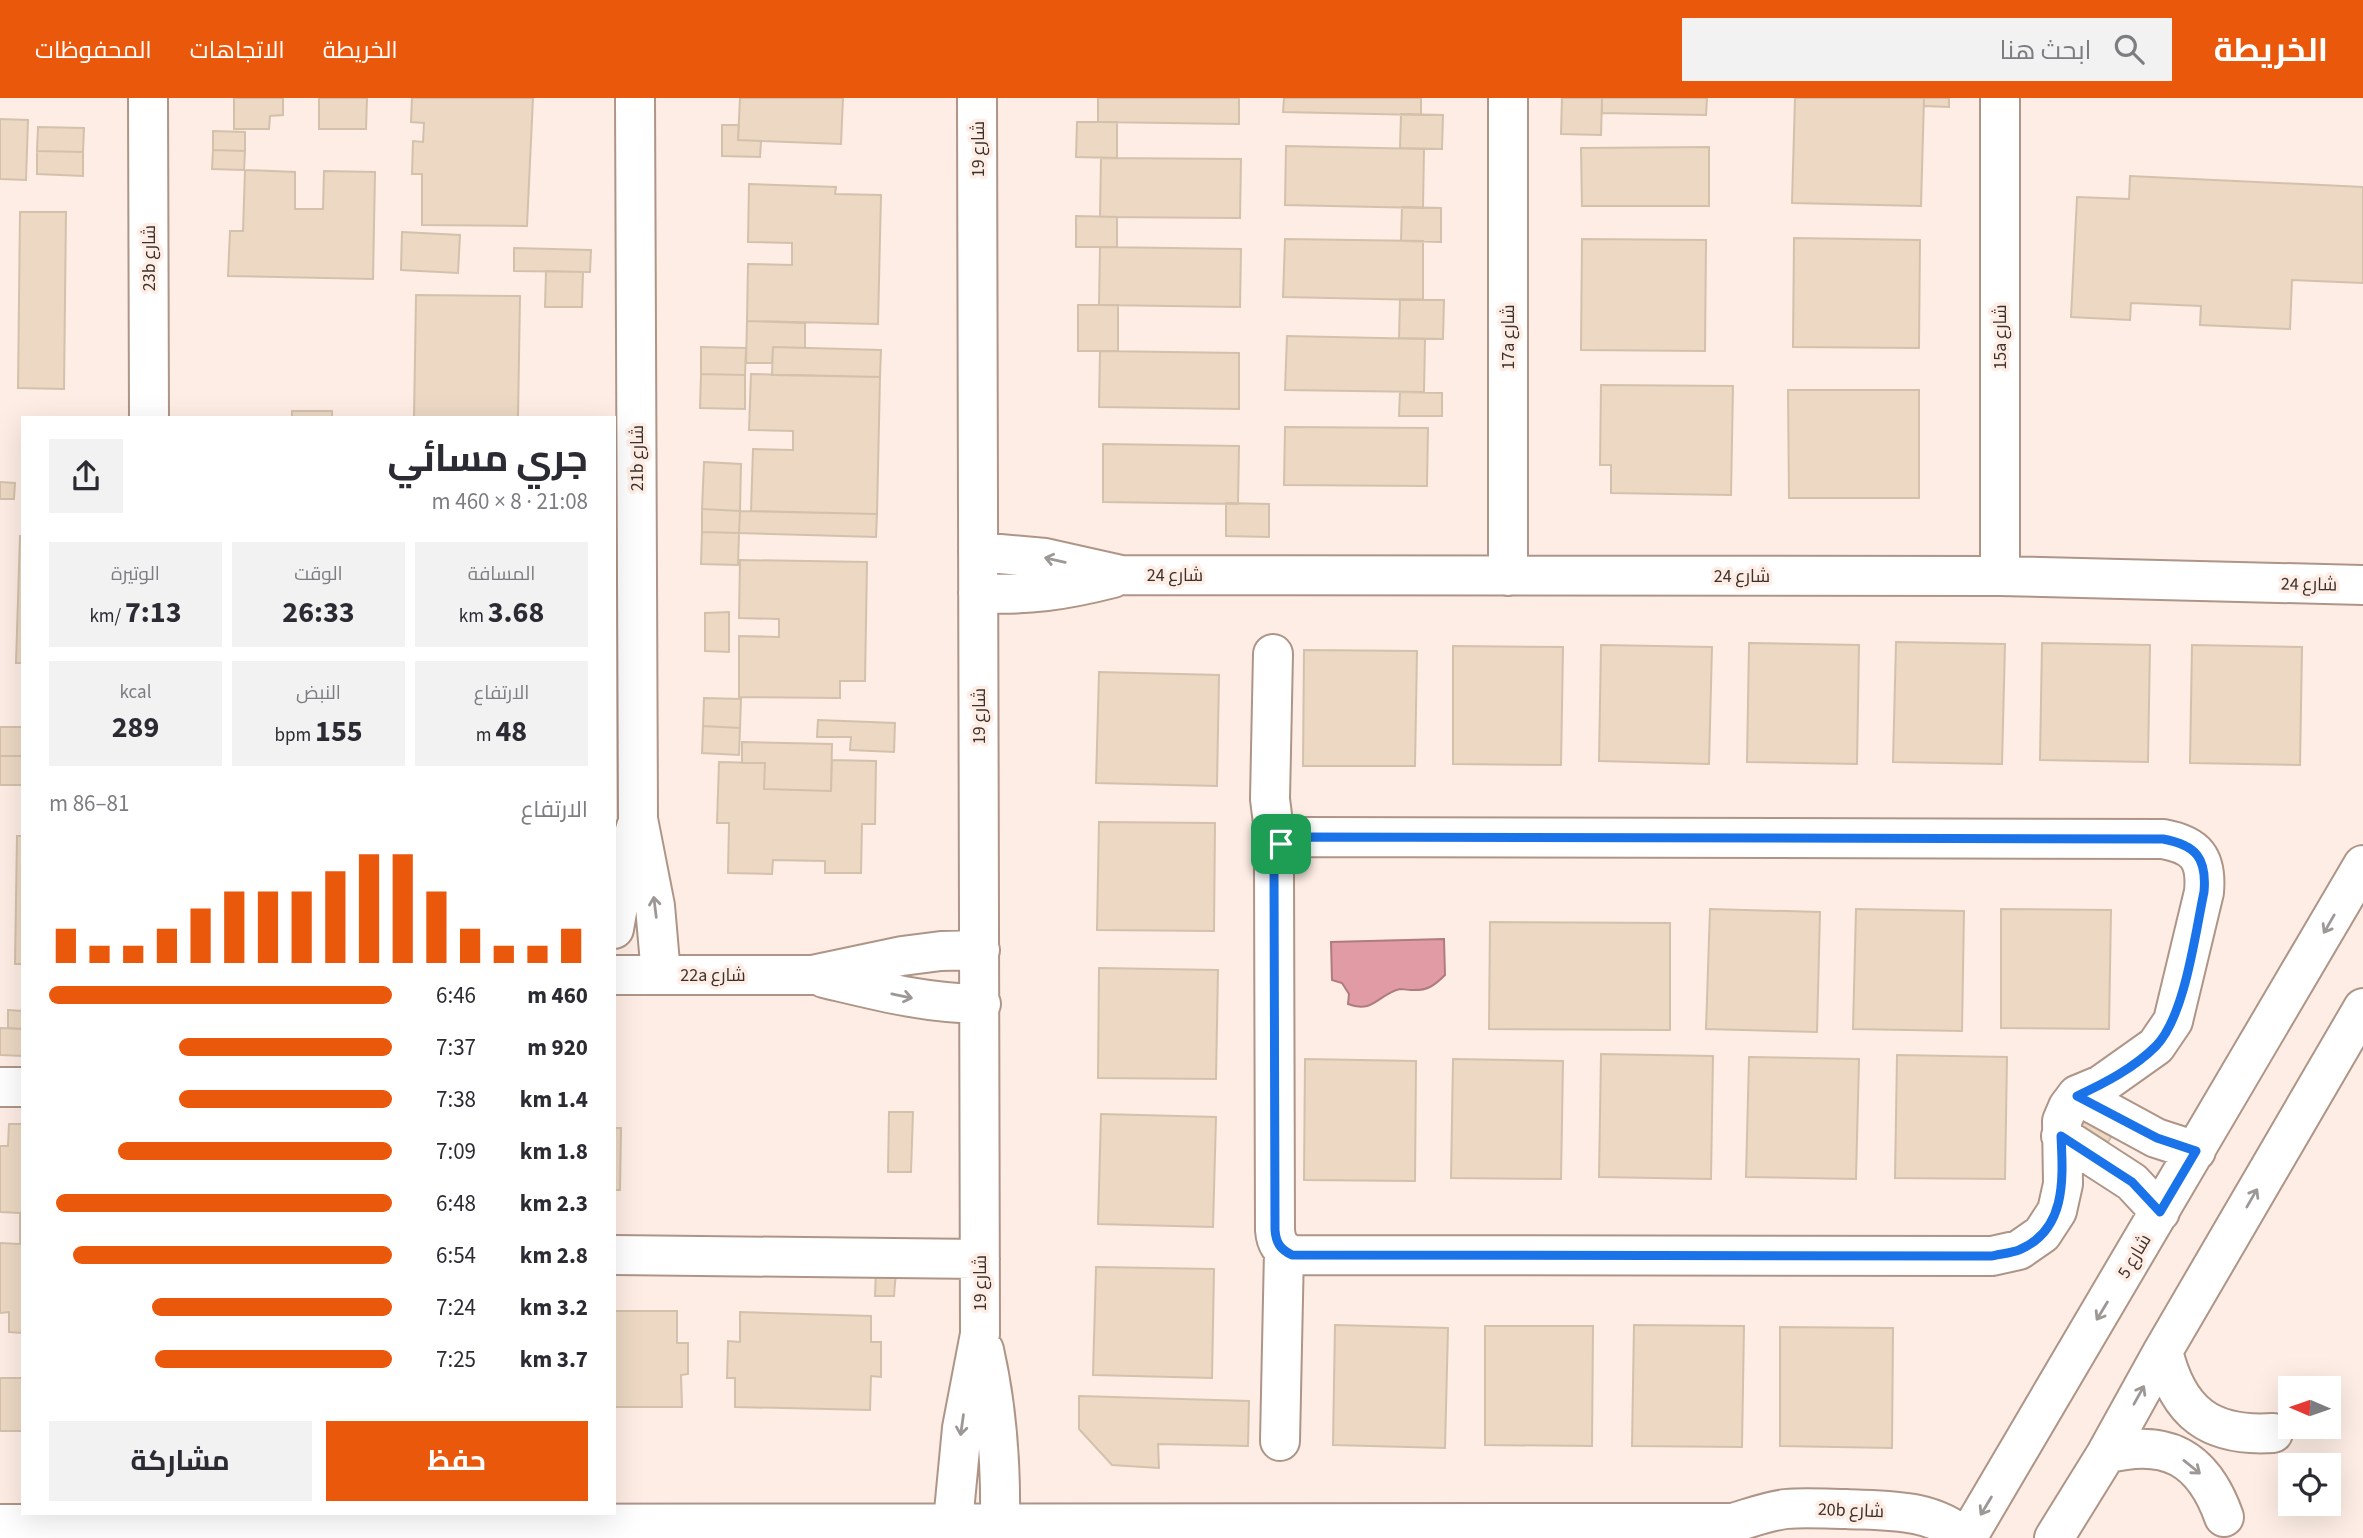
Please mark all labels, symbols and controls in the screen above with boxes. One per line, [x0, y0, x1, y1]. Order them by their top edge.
search box [1682, 18, 2172, 81]
text: الخريطة [2214, 27, 2328, 74]
icon: search [2110, 30, 2148, 68]
text: ابحث هنا [2000, 32, 2092, 69]
text: المحفوظات [35, 33, 152, 68]
text: الاتجاهات [190, 33, 285, 68]
text: الخريطة [323, 33, 398, 68]
street label: شارع 19 [966, 121, 991, 177]
street label: 23b شارع [137, 225, 162, 291]
street label: 17a شارع [1496, 304, 1521, 370]
street label: 15a شارع [1988, 304, 2013, 370]
street label: 21b شارع [625, 425, 650, 491]
text: جري مسائي [387, 432, 588, 486]
button: share [49, 439, 123, 513]
text: 21:08 · 8 × 460 m [432, 485, 588, 518]
one-way arrow [1044, 553, 1067, 566]
text: الوتيرة [111, 561, 160, 588]
text: الوقت [294, 561, 343, 588]
text: المسافة [468, 561, 535, 588]
street label: شارع 24 [1147, 563, 1203, 588]
street label: شارع 24 [1714, 564, 1770, 589]
street label: شارع 24 [2281, 572, 2337, 597]
text: 7:13 [125, 591, 182, 634]
text: 26:33 [282, 591, 355, 634]
text: 3.68 [488, 591, 544, 634]
text: /km [89, 603, 125, 630]
text: km [459, 603, 488, 630]
text: kcal [120, 679, 151, 706]
text: النبض [296, 680, 341, 707]
text: الارتفاع [474, 680, 529, 707]
street label: شارع 19 [967, 688, 992, 744]
text: 289 [112, 706, 159, 749]
text: 155 [315, 710, 363, 753]
text: 48 [495, 710, 527, 753]
text: bpm [274, 722, 315, 749]
text: m [476, 722, 495, 749]
text: 81–86 m [49, 787, 129, 820]
text: الارتفاع [521, 793, 588, 826]
pin [1251, 814, 1311, 874]
icon: arrive [1262, 825, 1300, 863]
one-way arrow [648, 896, 661, 919]
one-way arrow [2321, 914, 2335, 934]
street label: 22a شارع [680, 963, 746, 988]
text: 6:46 [436, 979, 476, 1012]
text: 460 m [527, 979, 588, 1012]
one-way arrow [890, 990, 913, 1004]
text: 7:37 [436, 1031, 476, 1064]
text: 920 m [527, 1031, 588, 1064]
text: 7:38 [436, 1083, 476, 1116]
text: 1.4 km [520, 1083, 588, 1116]
text: 7:09 [436, 1135, 476, 1168]
text: 1.8 km [520, 1135, 588, 1168]
text: 6:48 [436, 1187, 476, 1220]
text: 2.3 km [520, 1187, 588, 1220]
one-way arrow [2246, 1188, 2260, 1208]
street label: شارع 5 [2112, 1229, 2157, 1283]
text: 6:54 [436, 1239, 476, 1272]
text: 2.8 km [520, 1239, 588, 1272]
street label: شارع 19 [968, 1255, 993, 1311]
text: 7:24 [436, 1291, 476, 1324]
text: 3.2 km [520, 1291, 588, 1324]
one-way arrow [2095, 1300, 2109, 1320]
text: 7:25 [436, 1343, 476, 1376]
text: 3.7 km [520, 1343, 588, 1376]
north arrow [2278, 1376, 2342, 1438]
map controls [2278, 1376, 2341, 1516]
one-way arrow [2132, 1385, 2146, 1405]
one-way arrow [955, 1413, 968, 1436]
button: مشاركة [49, 1421, 312, 1501]
button: حفظ [326, 1421, 588, 1501]
button: locate [2278, 1453, 2341, 1516]
one-way arrow [2183, 1459, 2201, 1475]
one-way arrow [1979, 1496, 1993, 1516]
street label: 20b شارع [1817, 1497, 1885, 1524]

